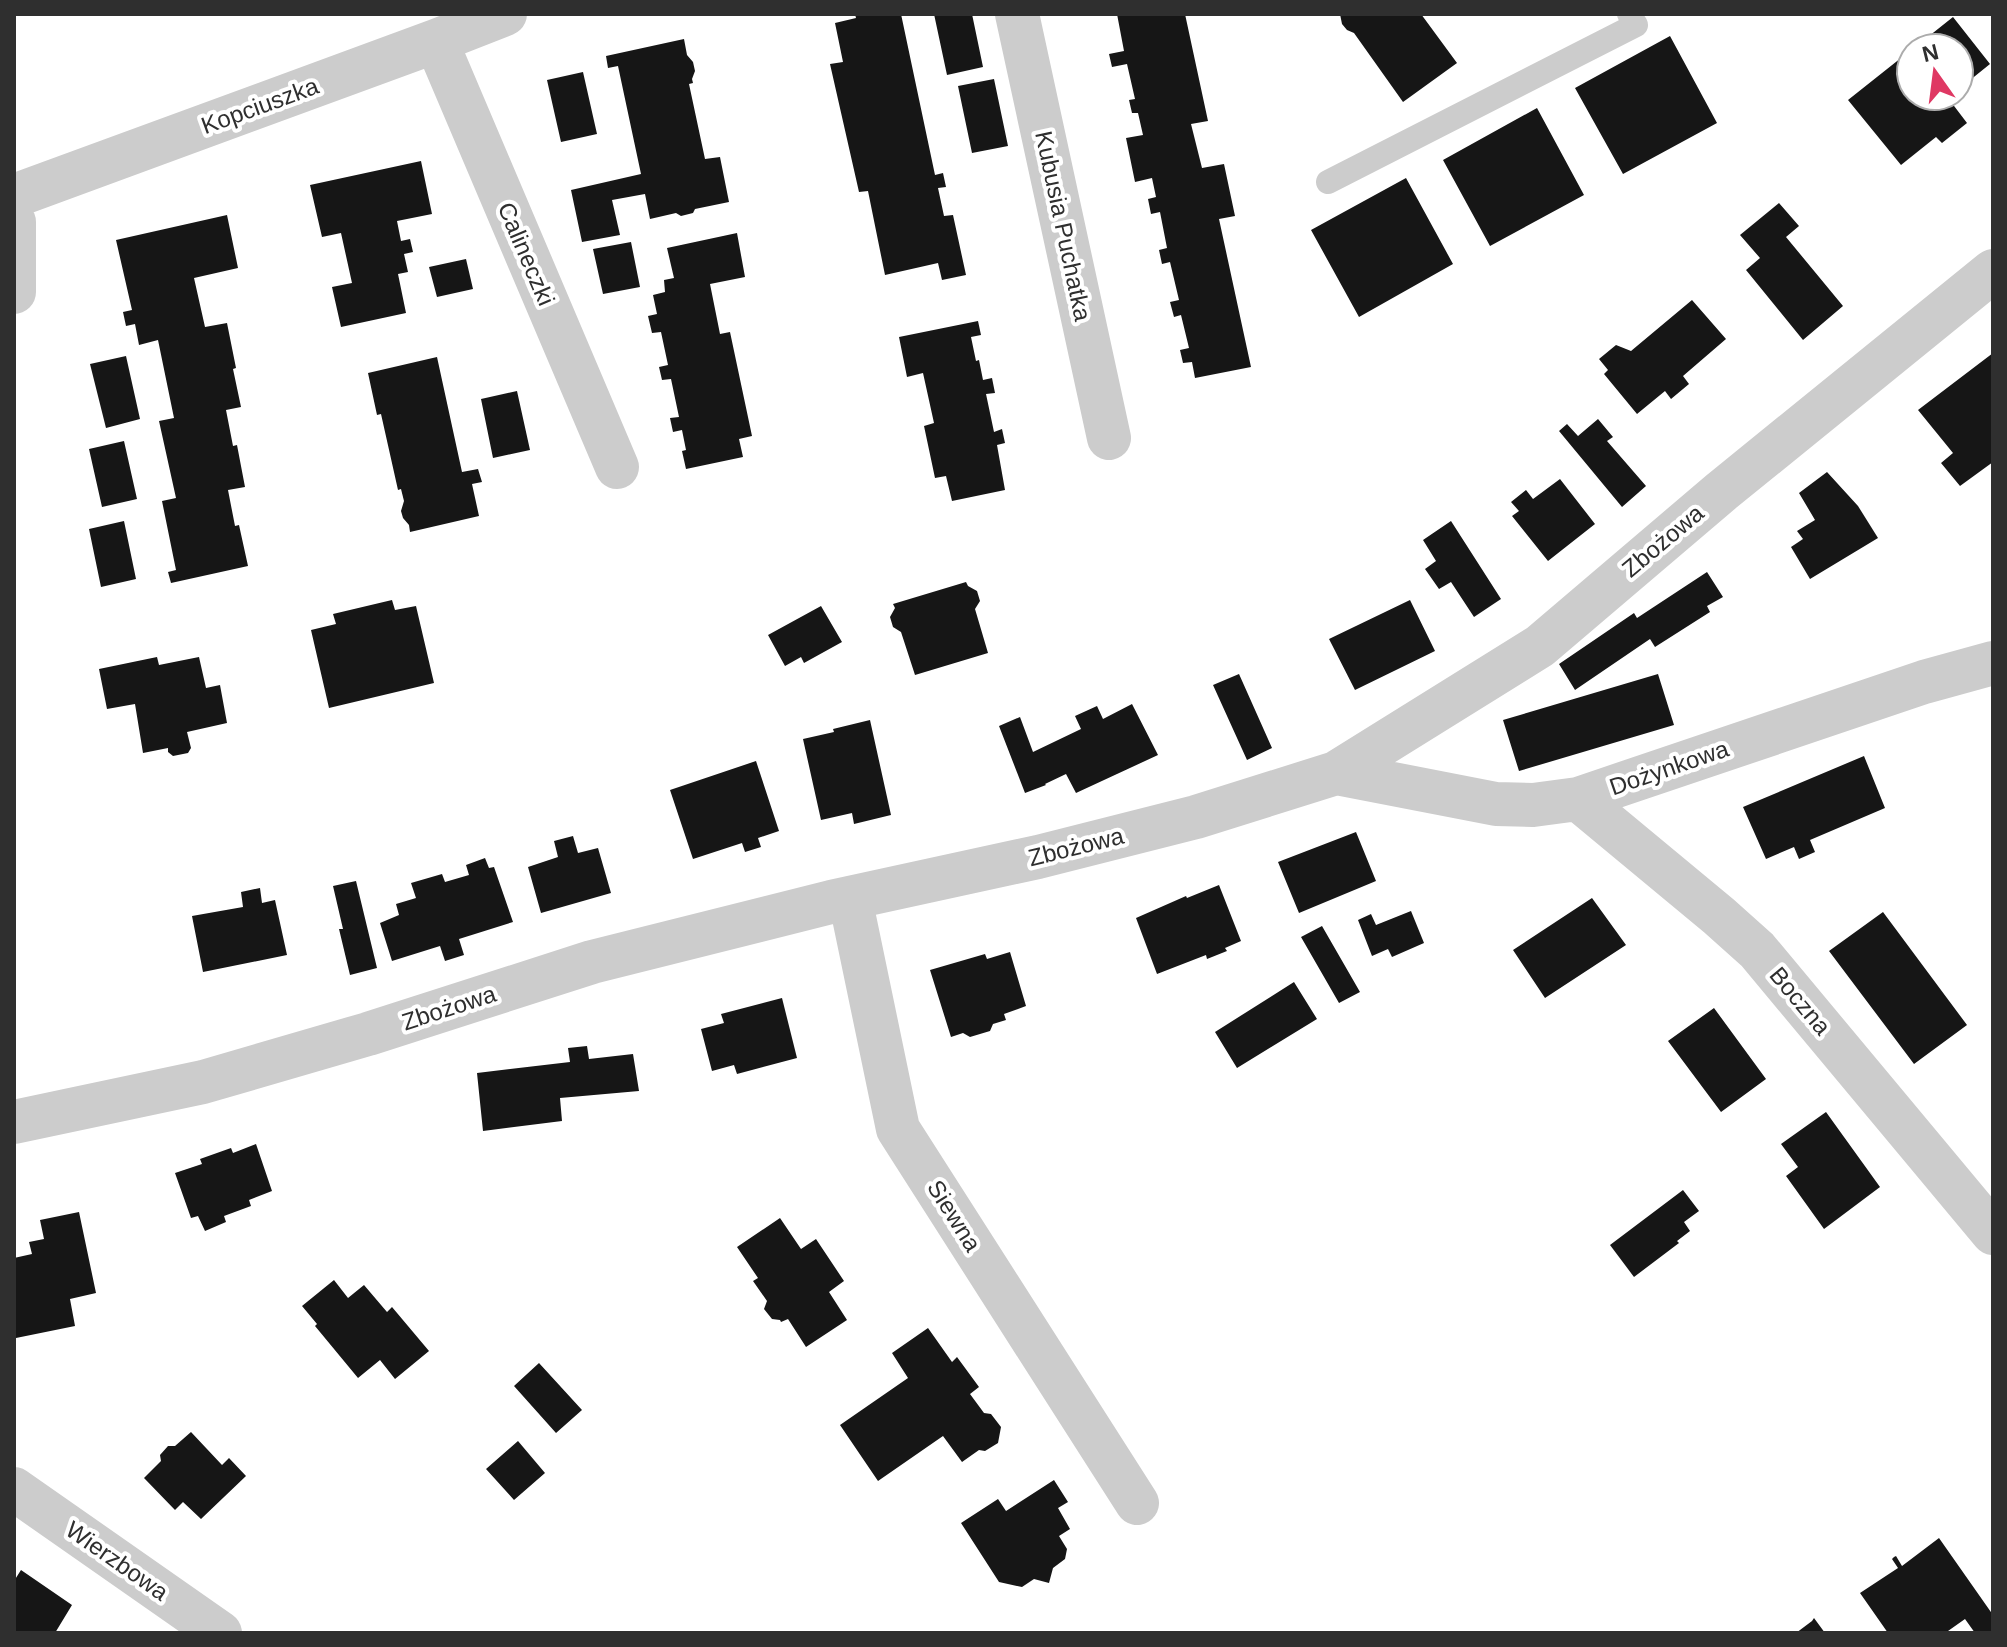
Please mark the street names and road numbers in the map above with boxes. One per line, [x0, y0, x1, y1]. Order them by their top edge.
street label: Kopciuszka [198, 72, 323, 139]
street label: Kubusia Puchatka [1030, 128, 1097, 324]
street label: Calineczki [493, 198, 560, 309]
street label: Zbożowa [1617, 499, 1709, 582]
street label: Dożynkowa [1606, 734, 1732, 800]
street label: Zbożowa [1025, 821, 1127, 871]
street label: Boczna [1764, 961, 1837, 1041]
street label: Zbożowa [398, 979, 500, 1035]
street label: Siewna [922, 1175, 987, 1257]
street label: Wierzbowa [61, 1515, 174, 1606]

